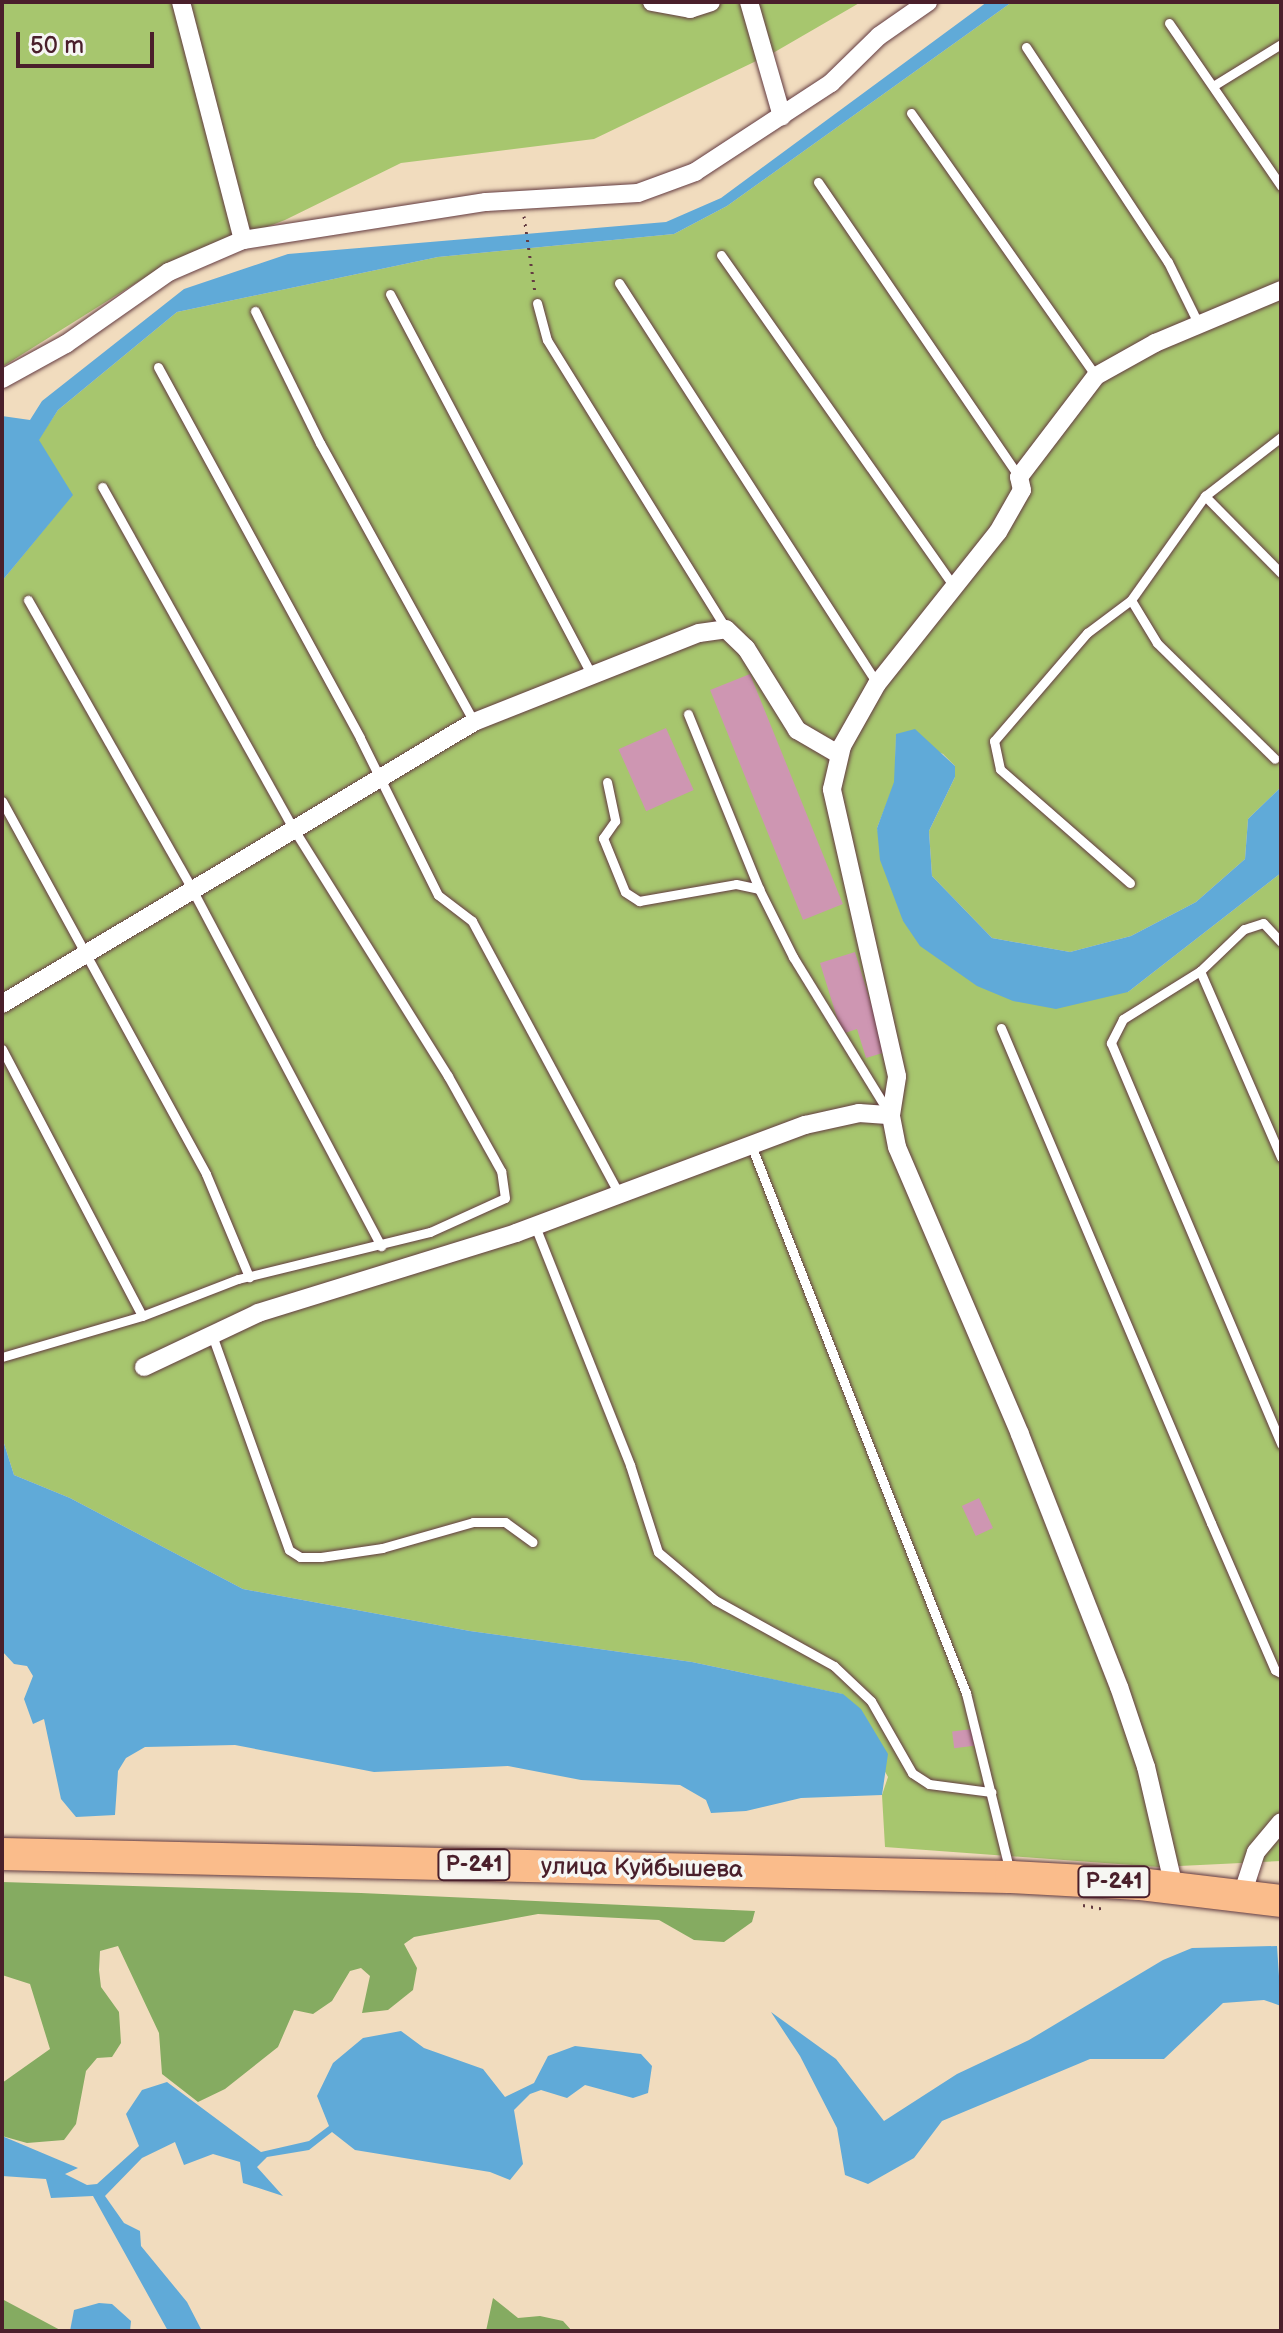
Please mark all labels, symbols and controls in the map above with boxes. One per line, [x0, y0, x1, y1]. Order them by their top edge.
scale bar [20, 16, 158, 66]
text: 50 m [30, 31, 84, 60]
road number: Р-241 [436, 1847, 512, 1883]
street label: улица Куйбышева [541, 1852, 743, 1884]
road number: Р-241 [1076, 1864, 1152, 1900]

